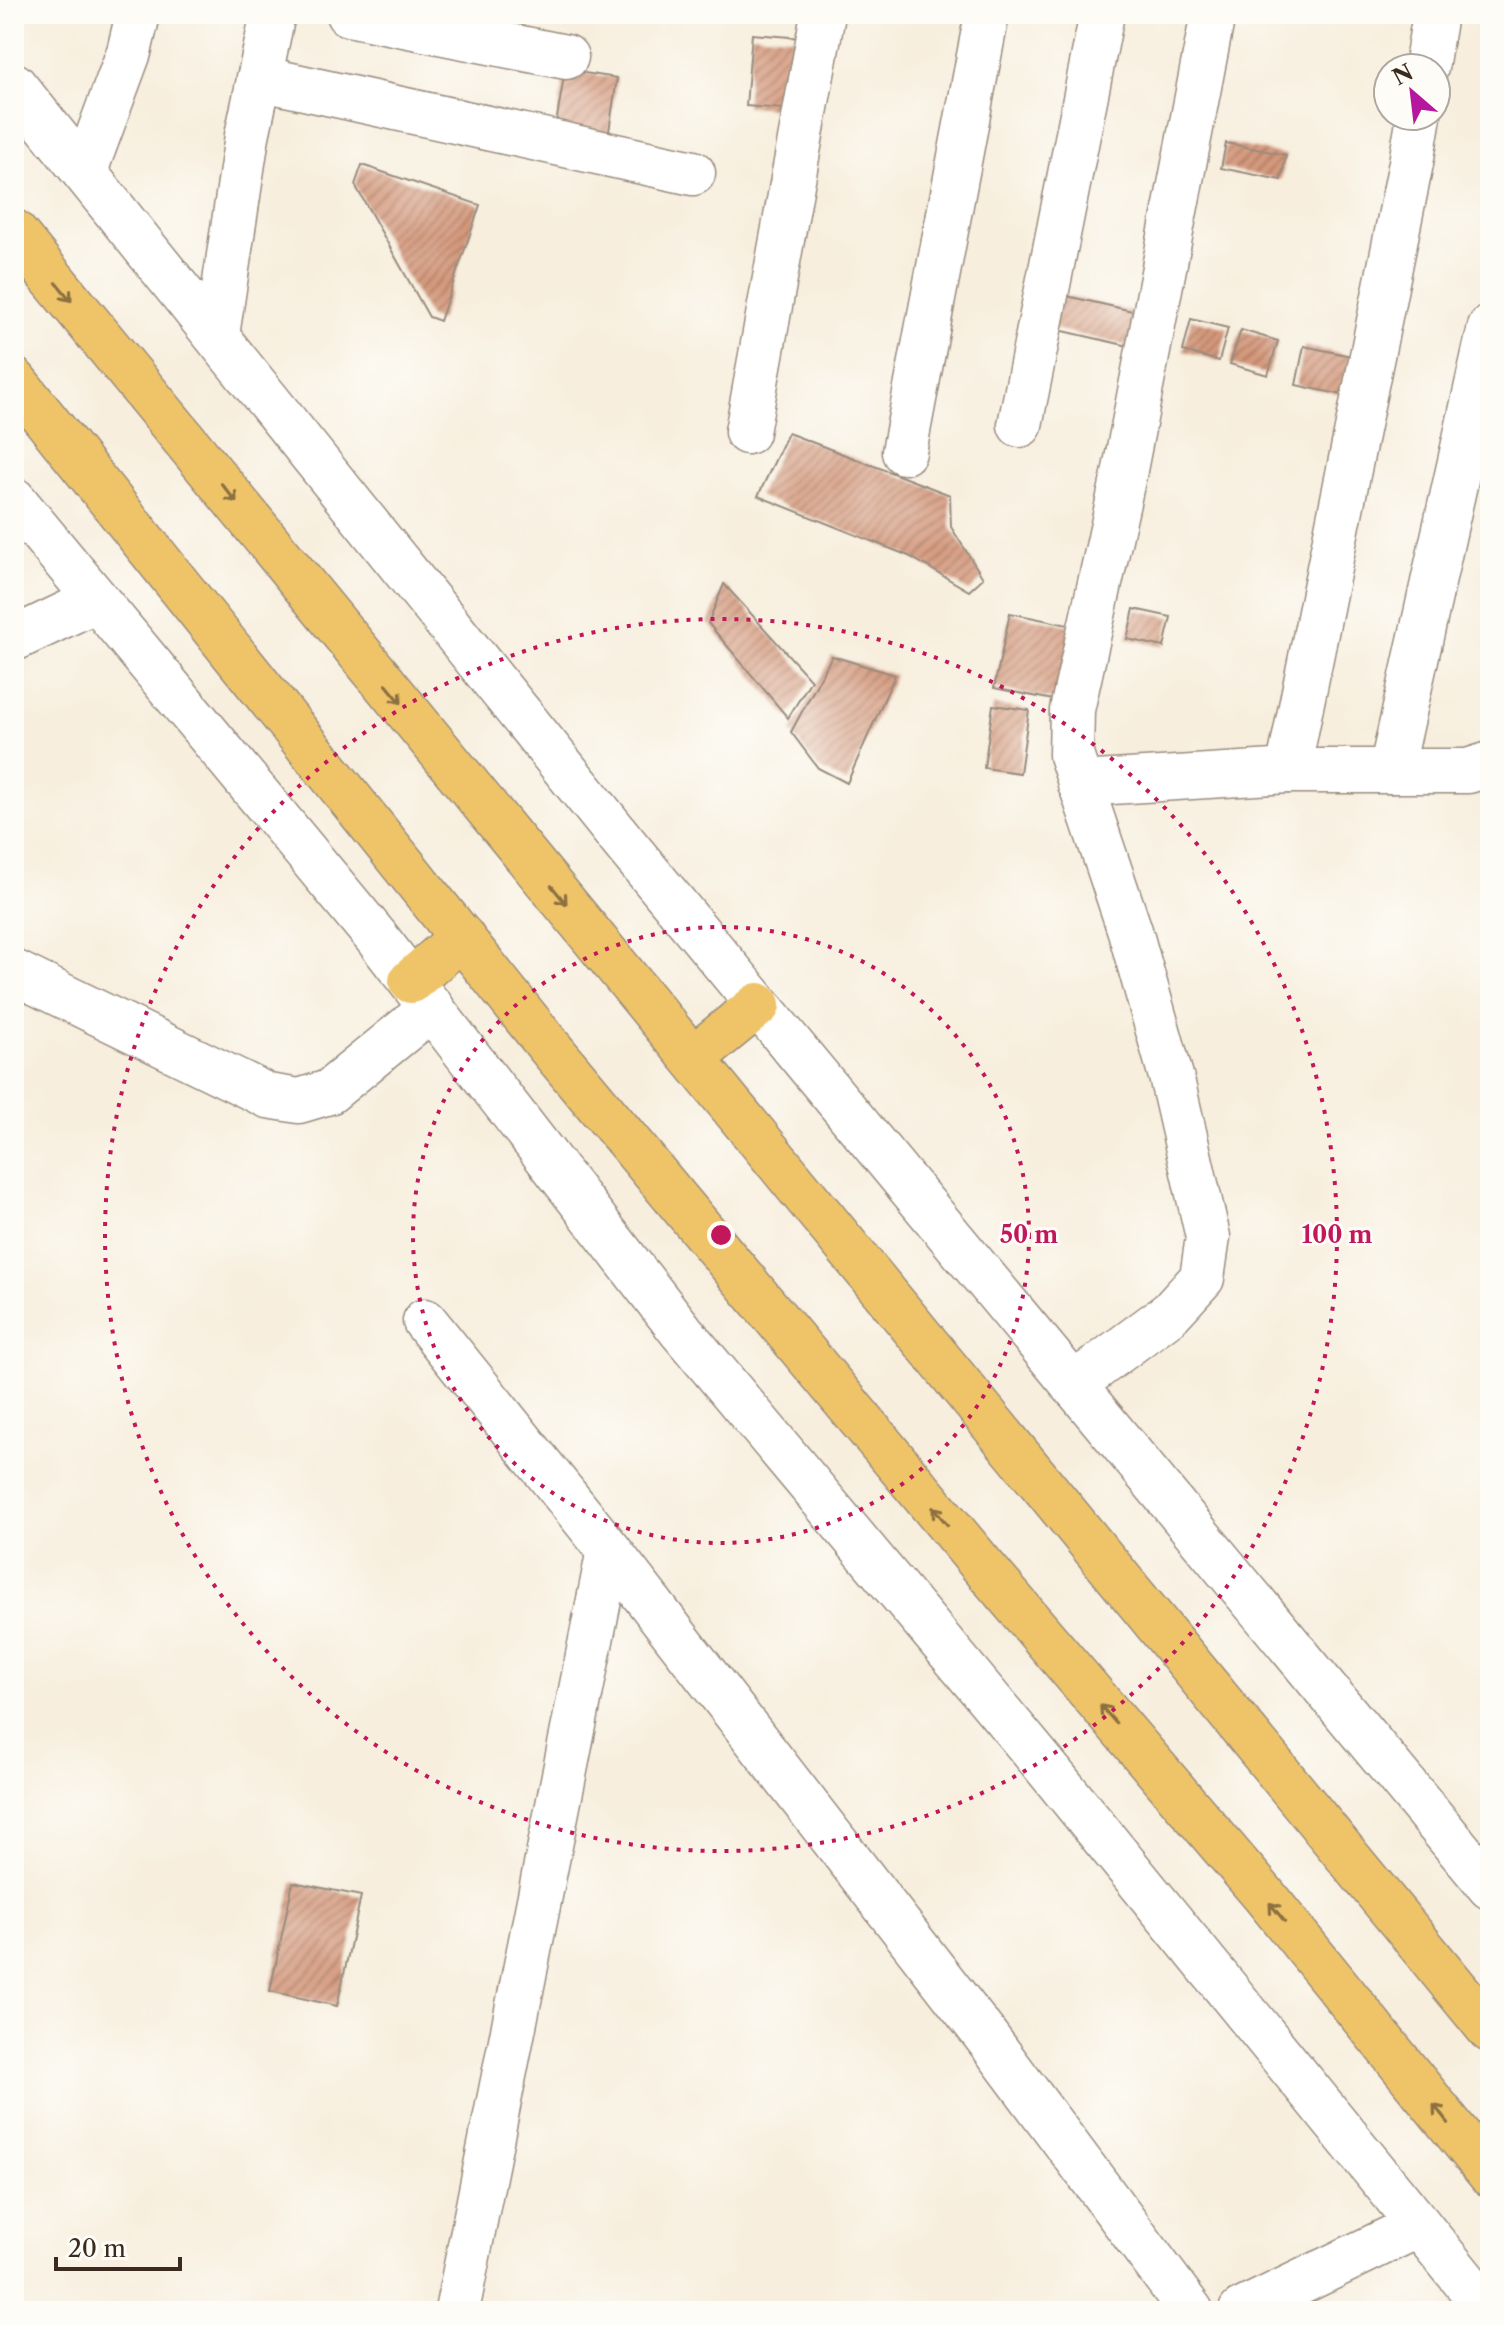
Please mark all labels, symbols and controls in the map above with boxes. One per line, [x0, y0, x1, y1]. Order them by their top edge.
north arrow [1372, 52, 1452, 132]
text: N [1388, 58, 1418, 91]
one-way arrow [55, 281, 72, 302]
one-way arrow [220, 482, 237, 503]
one-way arrow [384, 683, 402, 704]
one-way arrow [549, 884, 567, 905]
text: 50 m [1000, 1220, 1058, 1249]
text: 100 m [1301, 1220, 1373, 1249]
centre of rings [707, 1221, 735, 1249]
one-way arrow [931, 1506, 949, 1526]
one-way arrow [1100, 1704, 1118, 1724]
one-way arrow [1268, 1902, 1286, 1923]
one-way arrow [1432, 2104, 1450, 2124]
scale bar [56, 2221, 180, 2271]
text: 20 m [68, 2234, 126, 2263]

